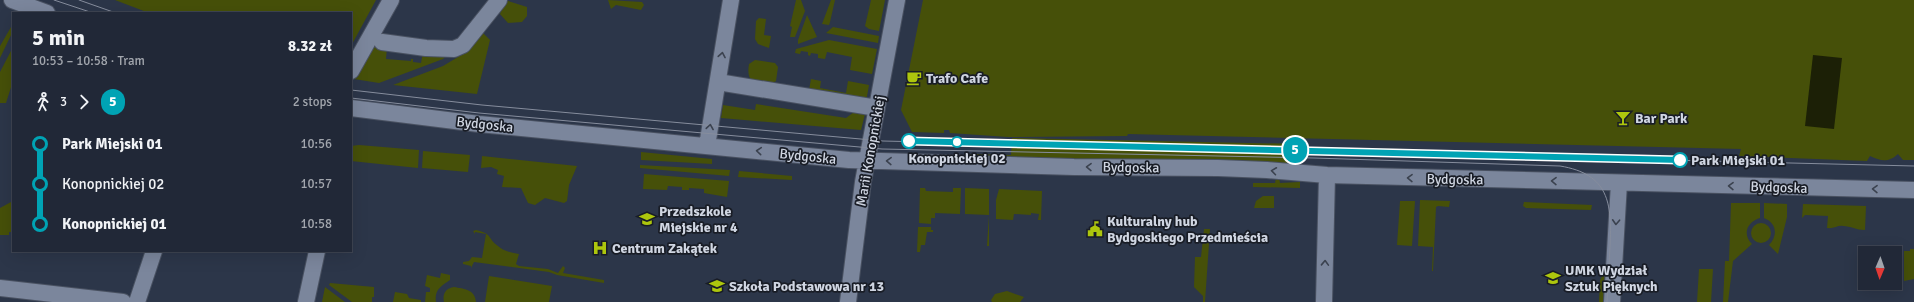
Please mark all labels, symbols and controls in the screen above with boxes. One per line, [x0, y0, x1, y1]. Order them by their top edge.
text: 5 min [32, 24, 85, 51]
text: 8.32 zł [288, 37, 332, 55]
one-way arrow [718, 52, 726, 58]
text: 10:53 – 10:58 · Tram [32, 53, 145, 69]
cafe icon: Trafo Cafe [905, 69, 923, 87]
place label: Trafo Cafe [926, 70, 988, 87]
icon: walk [32, 91, 54, 113]
icon: forward [73, 91, 95, 113]
text: 5 [109, 93, 117, 110]
text: 3 [60, 94, 67, 110]
text: 2 stops [293, 94, 332, 110]
street label: Marii Konopnickiej [852, 95, 889, 208]
bar icon: Bar Park [1614, 109, 1632, 127]
place label: Bar Park [1635, 110, 1688, 127]
street label: Bydgoska [456, 113, 514, 136]
one-way arrow [706, 124, 714, 130]
unlabelled marker [901, 133, 917, 149]
text: Park Miejski 01 [62, 135, 163, 153]
text: 10:56 [300, 136, 332, 152]
marker: Konopnickiej 02 [951, 136, 963, 148]
line badge: 5 [1282, 137, 1308, 163]
text: 5 [1291, 141, 1299, 158]
street label: Bydgoska [779, 145, 837, 168]
one-way arrow [756, 147, 762, 156]
place label: Konopnickiej 02 [908, 150, 1006, 167]
marker: Park Miejski 01 [1672, 152, 1688, 168]
place label: Park Miejski 01 [1691, 152, 1785, 169]
one-way arrow [886, 156, 892, 165]
street label: Bydgoska [1102, 159, 1160, 176]
one-way arrow [1086, 163, 1092, 171]
one-way arrow [1271, 167, 1278, 176]
street label: Bydgoska [1426, 171, 1484, 188]
one-way arrow [1407, 173, 1413, 182]
text: Konopnickiej 02 [62, 175, 164, 193]
text: 10:57 [300, 176, 332, 192]
one-way arrow [1551, 177, 1557, 185]
street label: Bydgoska [1750, 178, 1808, 197]
one-way arrow [1728, 181, 1734, 190]
one-way arrow [1872, 185, 1878, 193]
place label: Przedszkole Miejskie nr 4 [659, 203, 738, 236]
school or university icon: Przedszkole Miejskie nr 4 [638, 210, 656, 228]
place label: Kulturalny hub Bydgoskiego Przedmieścia [1107, 213, 1268, 246]
text: Konopnickiej 01 [62, 215, 167, 233]
text: 10:58 [300, 216, 332, 232]
one-way arrow [1612, 219, 1621, 225]
public building icon: Kulturalny hub Bydgoskiego Przedmieścia [1086, 220, 1104, 238]
hospital icon: Centrum Zakątek [591, 239, 609, 257]
place label: Centrum Zakątek [612, 240, 718, 257]
north arrow [1858, 246, 1902, 290]
map controls [1858, 246, 1902, 290]
one-way arrow [1321, 260, 1329, 266]
place label: UMK Wydział Sztuk Pięknych [1565, 262, 1658, 295]
school or university icon: UMK Wydział Sztuk Pięknych [1544, 269, 1562, 287]
school or university icon: Szkoła Podstawowa nr 13 [708, 277, 726, 295]
place label: Szkoła Podstawowa nr 13 [729, 278, 884, 295]

